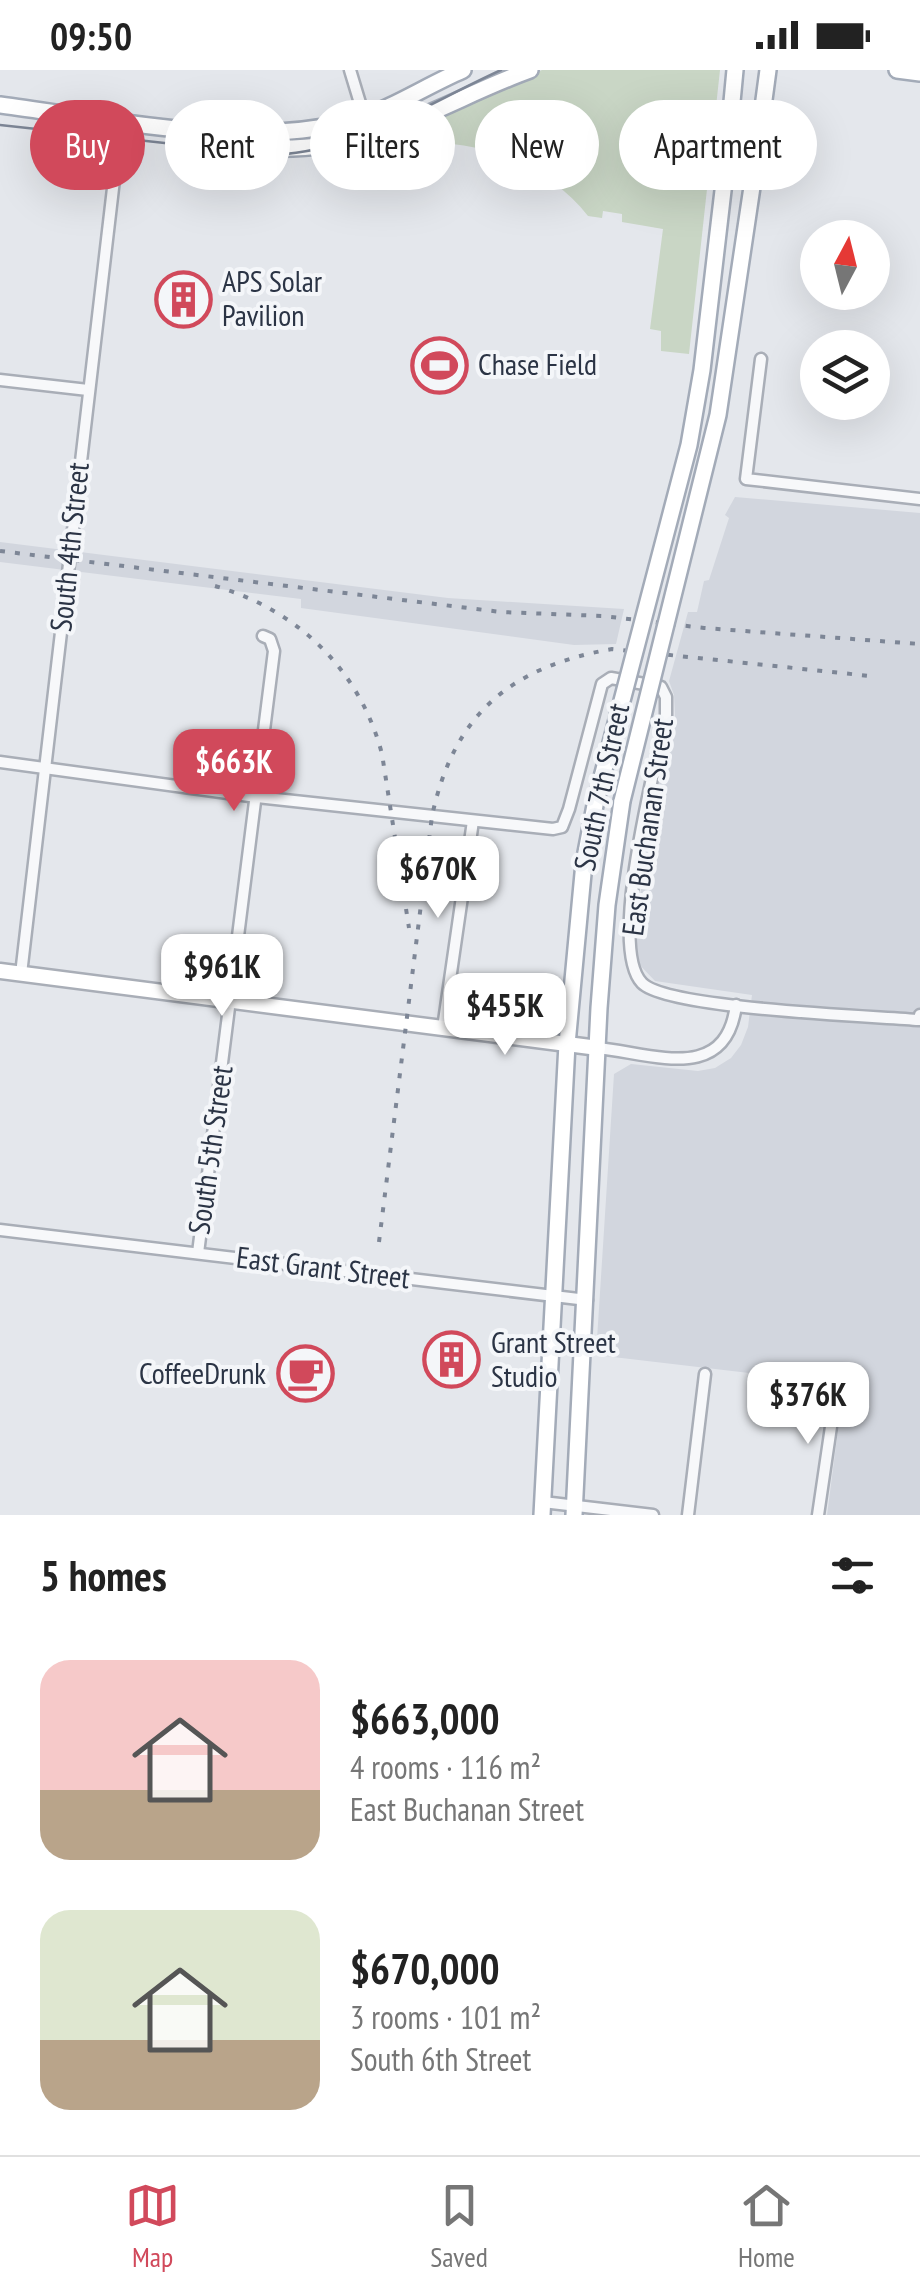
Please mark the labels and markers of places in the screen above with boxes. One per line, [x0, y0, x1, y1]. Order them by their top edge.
place label: APS Solar Pavilion [222, 261, 323, 334]
building icon: APS Solar Pavilion [153, 269, 213, 329]
sports icon: Chase Field [409, 335, 469, 395]
place label: Chase Field [478, 344, 597, 383]
pin: $663K [164, 729, 304, 814]
pin: $670K [368, 836, 508, 921]
pin: $961K [152, 934, 292, 1019]
pin: $455K [435, 973, 575, 1058]
place label: Grant Street Studio [491, 1322, 617, 1395]
building icon: Grant Street Studio [422, 1330, 482, 1390]
cafe icon: CoffeeDrunk [275, 1344, 335, 1404]
place label: CoffeeDrunk [139, 1353, 266, 1392]
pin: $376K [738, 1362, 878, 1447]

